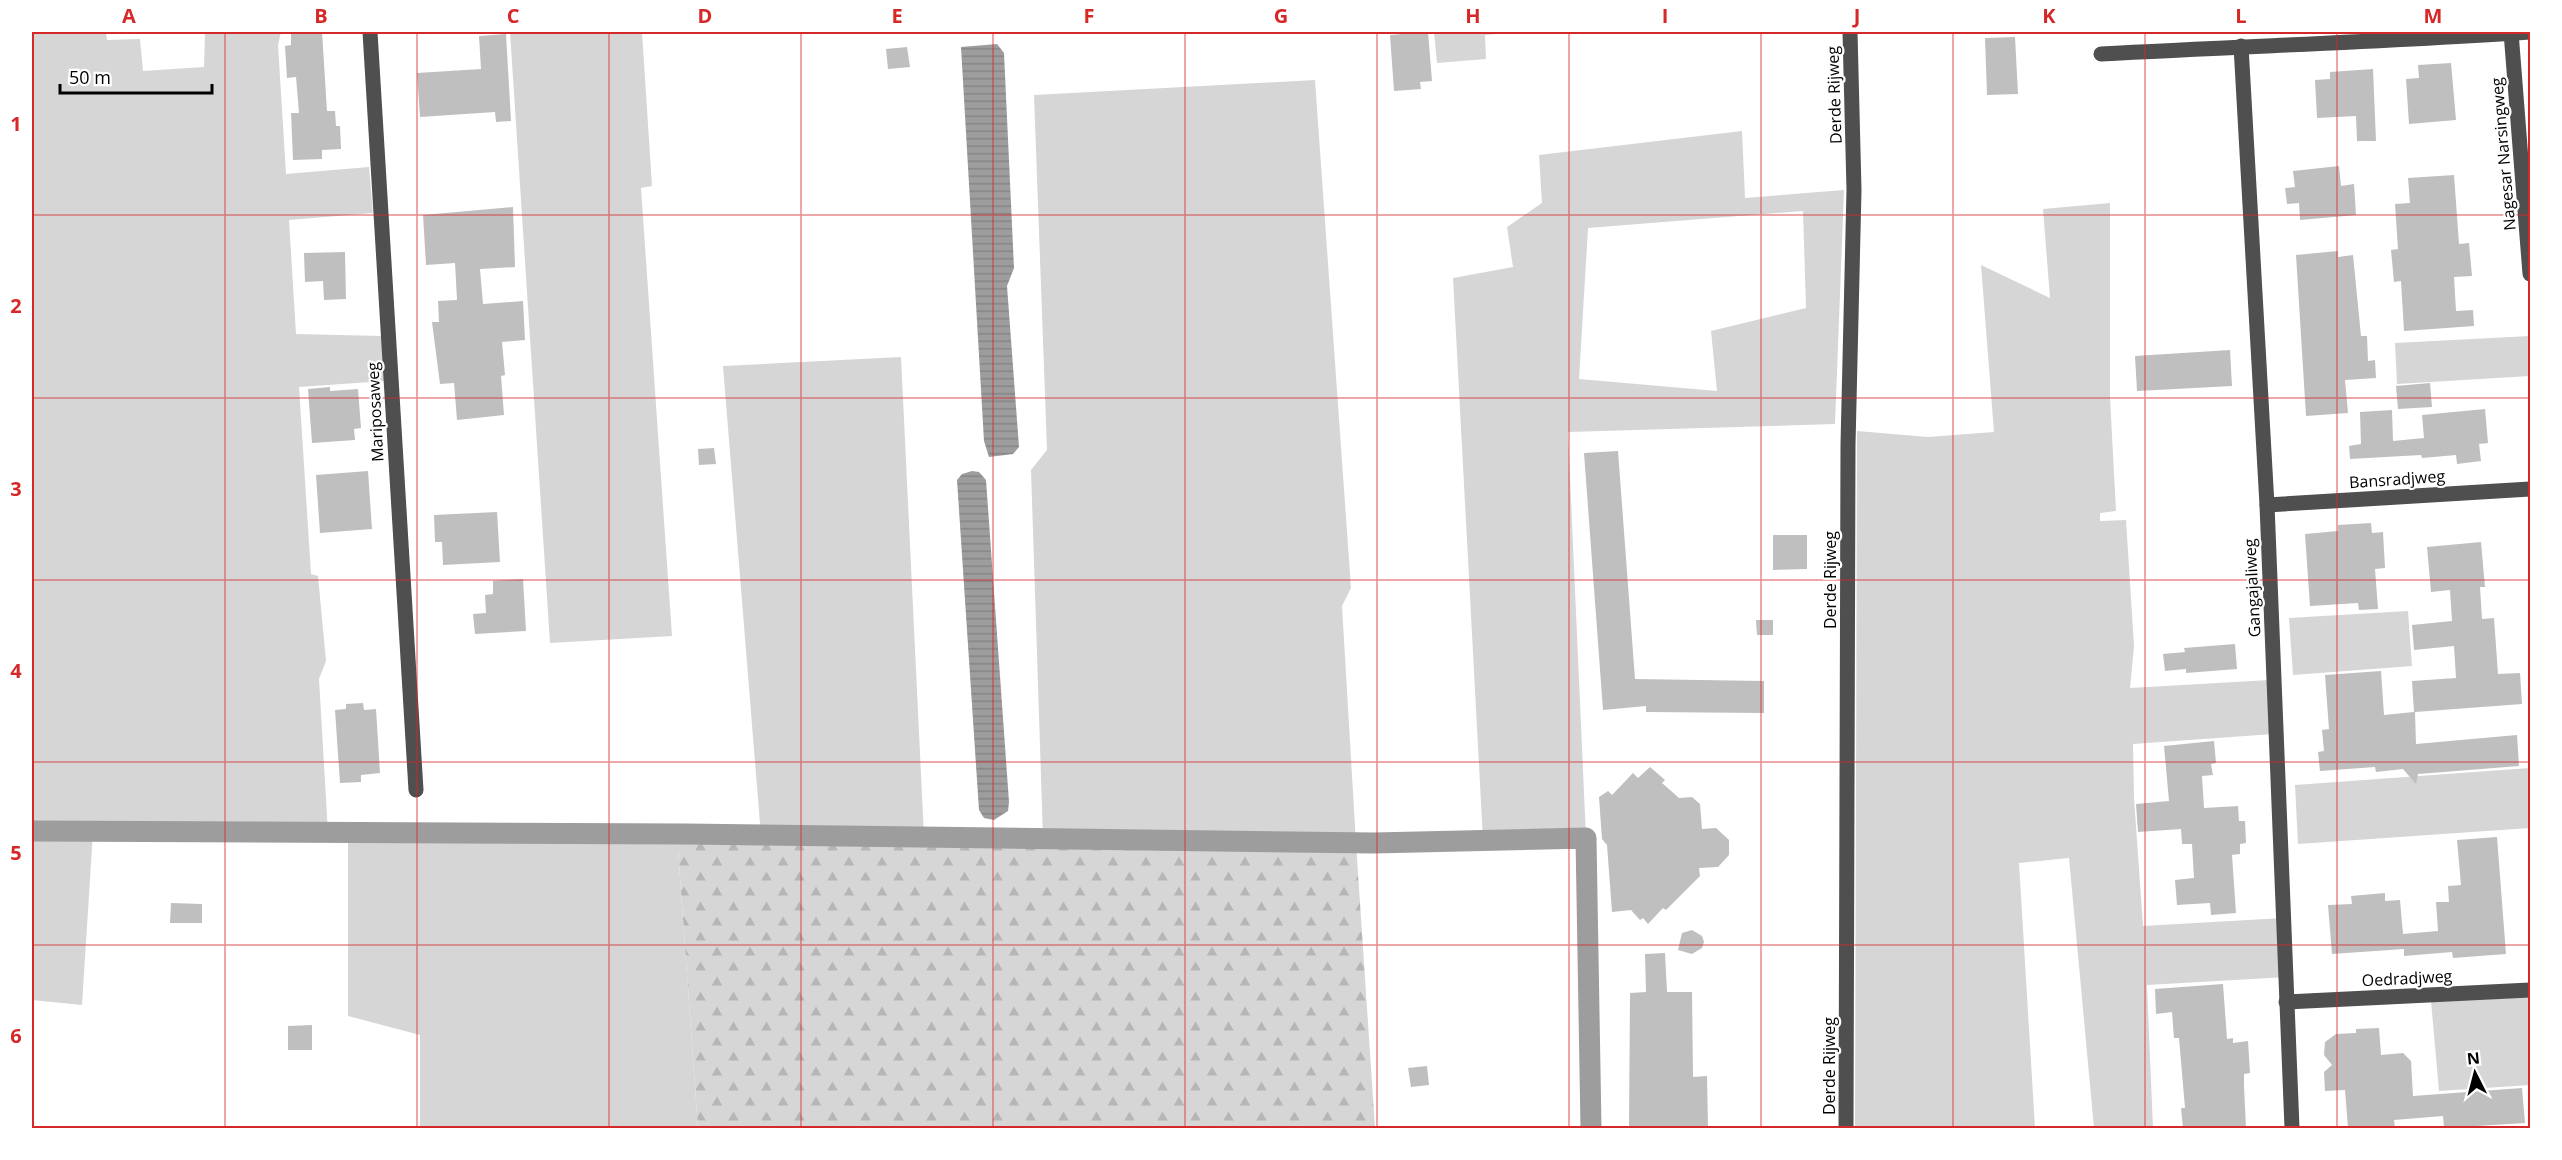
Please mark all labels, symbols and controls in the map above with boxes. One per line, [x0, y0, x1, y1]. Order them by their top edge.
text: A [122, 2, 136, 29]
text: B [314, 2, 328, 29]
text: C [507, 2, 520, 29]
text: D [698, 2, 712, 29]
text: E [891, 2, 903, 29]
text: F [1084, 2, 1094, 29]
text: G [1274, 2, 1288, 29]
text: H [1465, 2, 1481, 29]
text: I [1662, 2, 1668, 29]
text: J [1852, 2, 1860, 29]
text: K [2042, 2, 2056, 29]
text: L [2235, 2, 2247, 29]
text: M [2424, 2, 2442, 29]
street label: Derde Rijweg [1821, 45, 1847, 144]
scale bar [60, 57, 212, 95]
text: 50 m [69, 65, 111, 89]
street label: Nagesar Narsingweg [2485, 76, 2521, 231]
text: 1 [10, 110, 22, 137]
text: 2 [10, 292, 22, 319]
street label: Mariposaweg [361, 361, 389, 462]
street label: Bansradjweg [2348, 465, 2446, 493]
text: 3 [10, 475, 22, 502]
street label: Derde Rijweg [1819, 531, 1841, 629]
street label: Gangajaliweg [2238, 538, 2266, 638]
text: 4 [10, 657, 22, 684]
text: 5 [10, 839, 22, 866]
street label: Oedradjweg [2361, 965, 2453, 991]
street label: Derde Rijweg [1818, 1017, 1840, 1115]
text: 6 [10, 1022, 22, 1049]
north arrow [2445, 1043, 2505, 1103]
text: N [2466, 1046, 2481, 1070]

